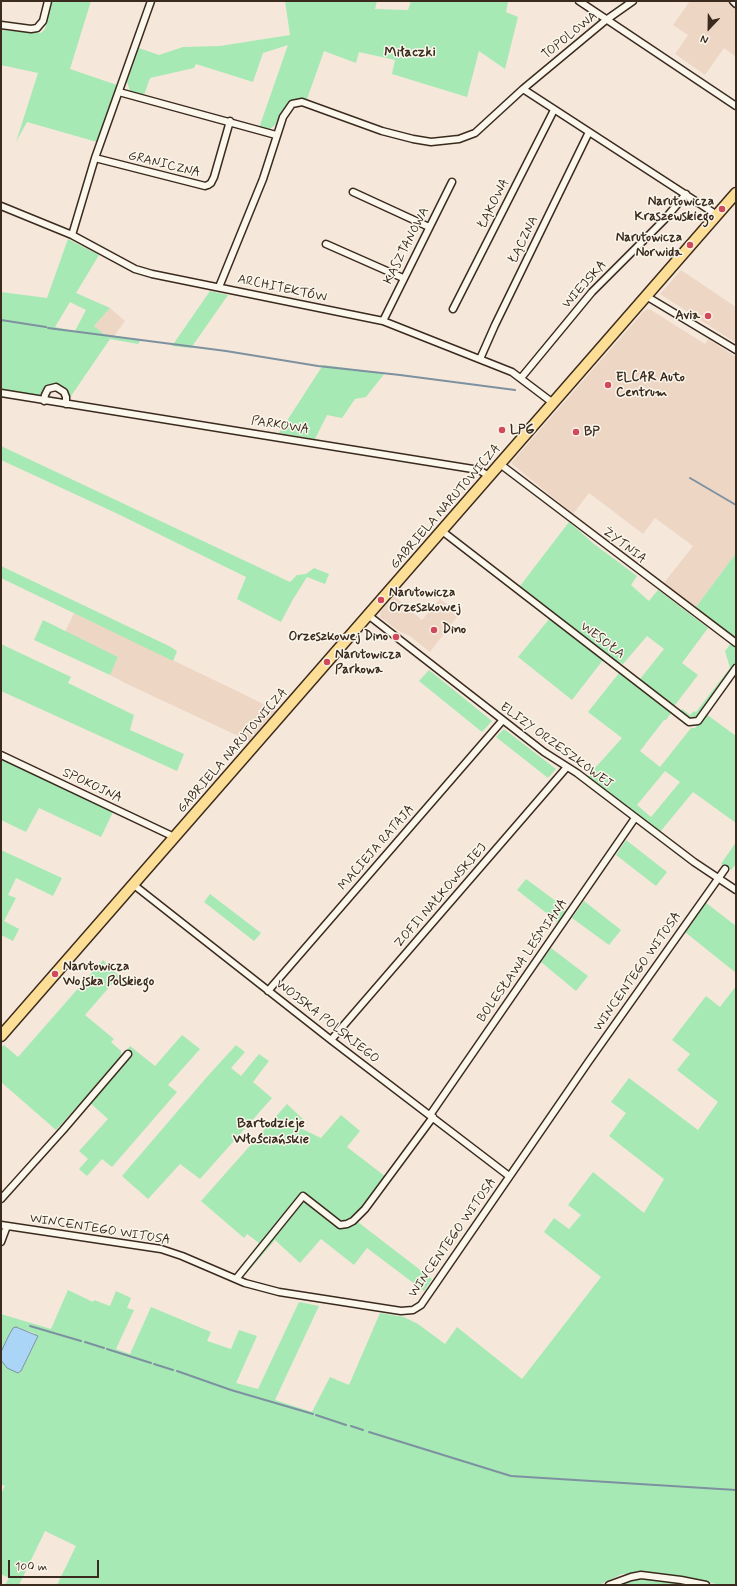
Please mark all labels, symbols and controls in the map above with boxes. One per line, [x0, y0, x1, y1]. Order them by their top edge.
north arrow [689, 8, 729, 48]
street label: TOPOLOWA [539, 9, 601, 63]
text: N [698, 31, 711, 47]
district label: Miłaczki [384, 45, 436, 61]
street label: GRANICZNA [126, 148, 202, 182]
street label: ŁĄKOWA [475, 176, 513, 232]
place label: Narutowicza Kraszewskiego [635, 194, 714, 225]
marker: Narutowicza Kraszewskiego [717, 204, 727, 214]
street label: KASZTANOWA [381, 205, 433, 287]
street label: ŁĄCZNA [506, 214, 542, 266]
place label: Narutowicza Norwida [616, 230, 682, 261]
marker: Narutowicza Norwida [685, 240, 695, 250]
street label: WIEJSKA [559, 258, 611, 312]
street label: ARCHITEKTÓW [236, 272, 328, 306]
place label: Avia [675, 308, 700, 324]
marker: Avia [703, 311, 713, 321]
place label: ELCAR Auto Centrum [616, 370, 685, 401]
marker: ELCAR Auto Centrum [603, 380, 613, 390]
street label: PARKOWA [250, 414, 310, 438]
place label: LPG [510, 422, 534, 438]
place label: BP [584, 424, 600, 440]
marker: LPG [497, 425, 507, 435]
marker: BP [571, 427, 581, 437]
street label: GABRIELA NARUTOWICZA [387, 441, 505, 573]
street label: ŻYTNIA [599, 525, 649, 567]
place label: Narutowicza Orzeszkowej [389, 585, 461, 616]
marker: Narutowicza Orzeszkowej [376, 595, 386, 605]
street label: WESOŁA [577, 619, 627, 663]
place label: Dino [442, 622, 466, 638]
marker: Dino [429, 625, 439, 635]
place label: Orzeszkowej Dino [289, 629, 388, 645]
marker: Orzeszkowej Dino [391, 632, 401, 642]
place label: Narutowicza Parkowa [335, 647, 401, 678]
marker: Narutowicza Parkowa [322, 657, 332, 667]
street label: GABRIELA NARUTOWICZA [174, 685, 292, 817]
street label: ELIZY ORZESZKOWEJ [497, 700, 615, 792]
street label: SPOKOJNA [60, 765, 124, 807]
street label: MACIEJA RATAJA [336, 802, 418, 894]
street label: ZOFII NAŁKOWSKIEJ [392, 841, 490, 951]
street label: BOLESŁAWA LEŚMIANA [474, 896, 572, 1026]
street label: WINCENTEGO WITOSA [591, 909, 685, 1035]
place label: Narutowicza Wojska Polskiego [63, 959, 154, 990]
marker: Narutowicza Wojska Polskiego [50, 969, 60, 979]
street label: WOJSKA POLSKIEGO [272, 977, 382, 1067]
district label: Bartodzieje Włościańskie [233, 1116, 309, 1148]
street label: WINCENTEGO WITOSA [406, 1175, 500, 1301]
street label: WINCENTEGO WITOSA [28, 1211, 172, 1249]
scale bar [10, 1552, 101, 1578]
text: 100 m [15, 1559, 47, 1575]

